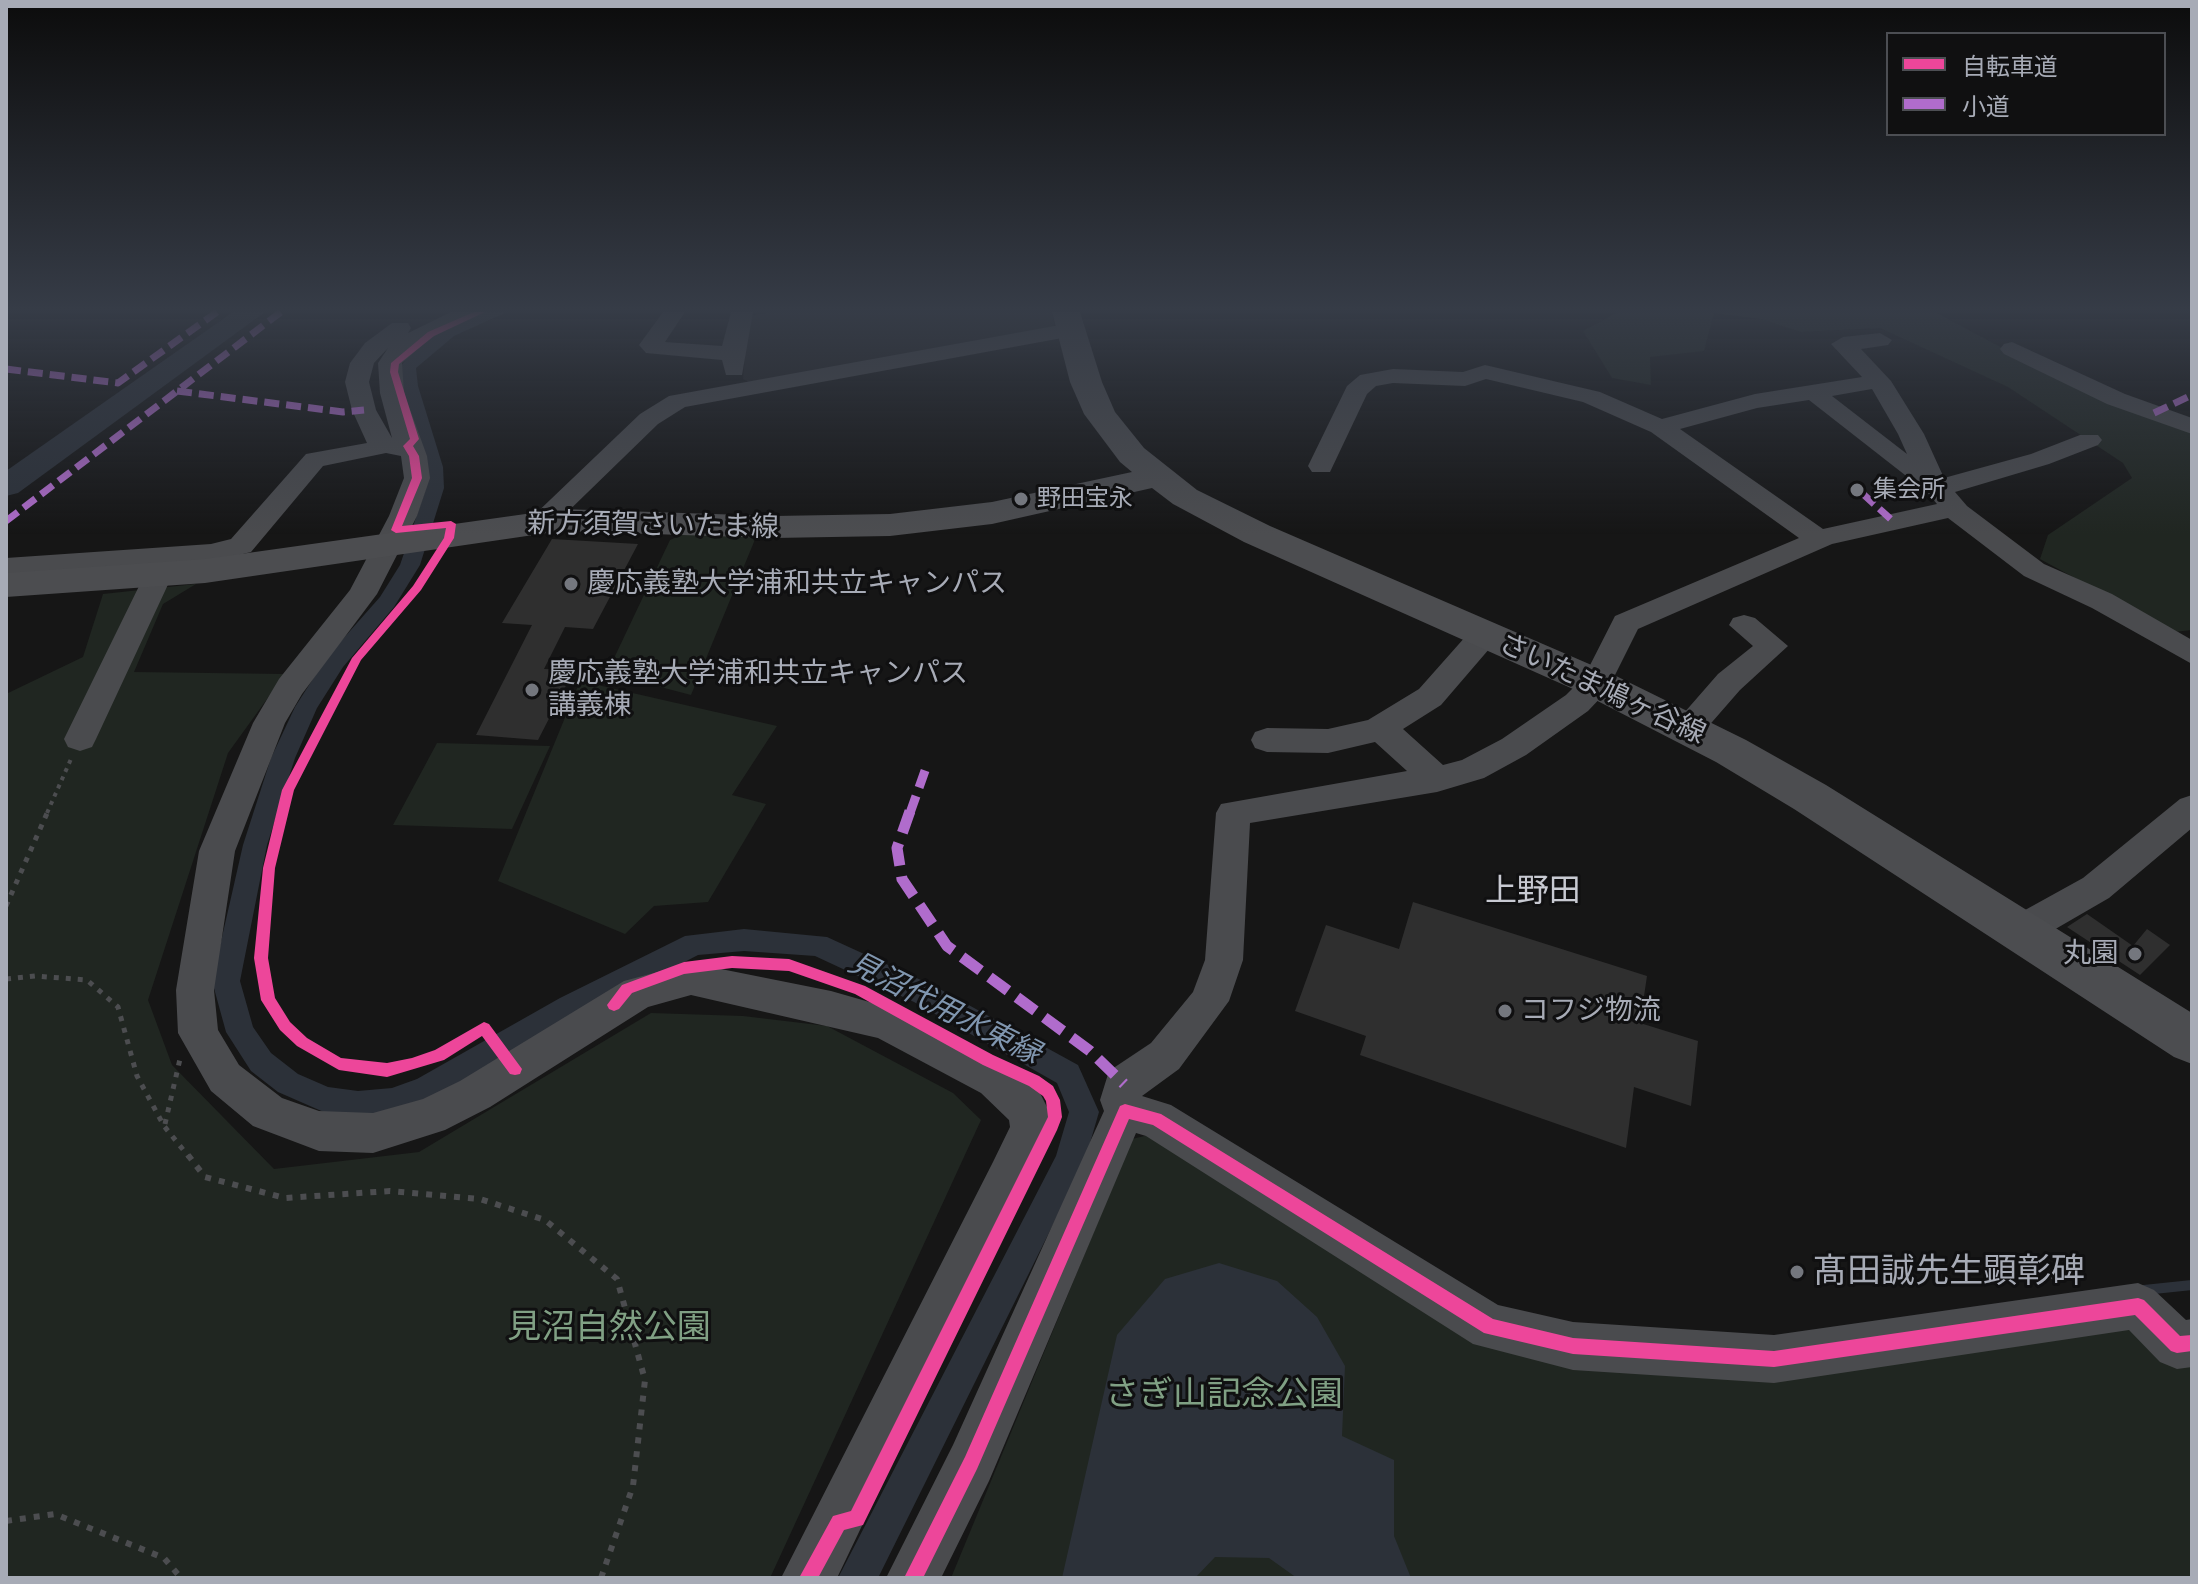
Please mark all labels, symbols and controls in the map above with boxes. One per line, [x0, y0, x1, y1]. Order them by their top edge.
legend [1886, 32, 2166, 136]
text: 自転車道 [1962, 50, 2058, 82]
text: 小道 [1962, 90, 2010, 122]
place label: 集会所 [1873, 476, 1945, 504]
marker: 集会所 [1848, 481, 1866, 499]
place label: 野田宝永 [1037, 485, 1133, 513]
marker: 野田宝永 [1012, 490, 1030, 508]
street label: 新方須賀さいたま線 [527, 507, 779, 545]
place label: 慶応義塾大学浦和共立キャンパス [587, 567, 1007, 601]
marker: 慶応義塾大学浦和共立キャンパス [562, 575, 580, 593]
street label: さいたま鳩ヶ谷線 [1493, 626, 1711, 752]
place label: 慶応義塾大学浦和共立キャンパス 講義棟 [548, 657, 968, 723]
marker: 慶応義塾大学浦和共立キャンパス 講義棟 [523, 681, 541, 699]
district label: 上野田 [1485, 873, 1581, 911]
place label: 丸園 [2063, 937, 2119, 971]
water label: 見沼代用水東縁 [842, 945, 1046, 1073]
marker: 丸園 [2126, 945, 2144, 963]
place label: コフジ物流 [1521, 994, 1661, 1028]
marker: コフジ物流 [1496, 1002, 1514, 1020]
place label: 髙田誠先生顕彰碑 [1813, 1252, 2085, 1292]
marker: 髙田誠先生顕彰碑 [1788, 1263, 1806, 1281]
park label: 見沼自然公園 [507, 1308, 711, 1348]
park label: さぎ山記念公園 [1105, 1375, 1343, 1415]

